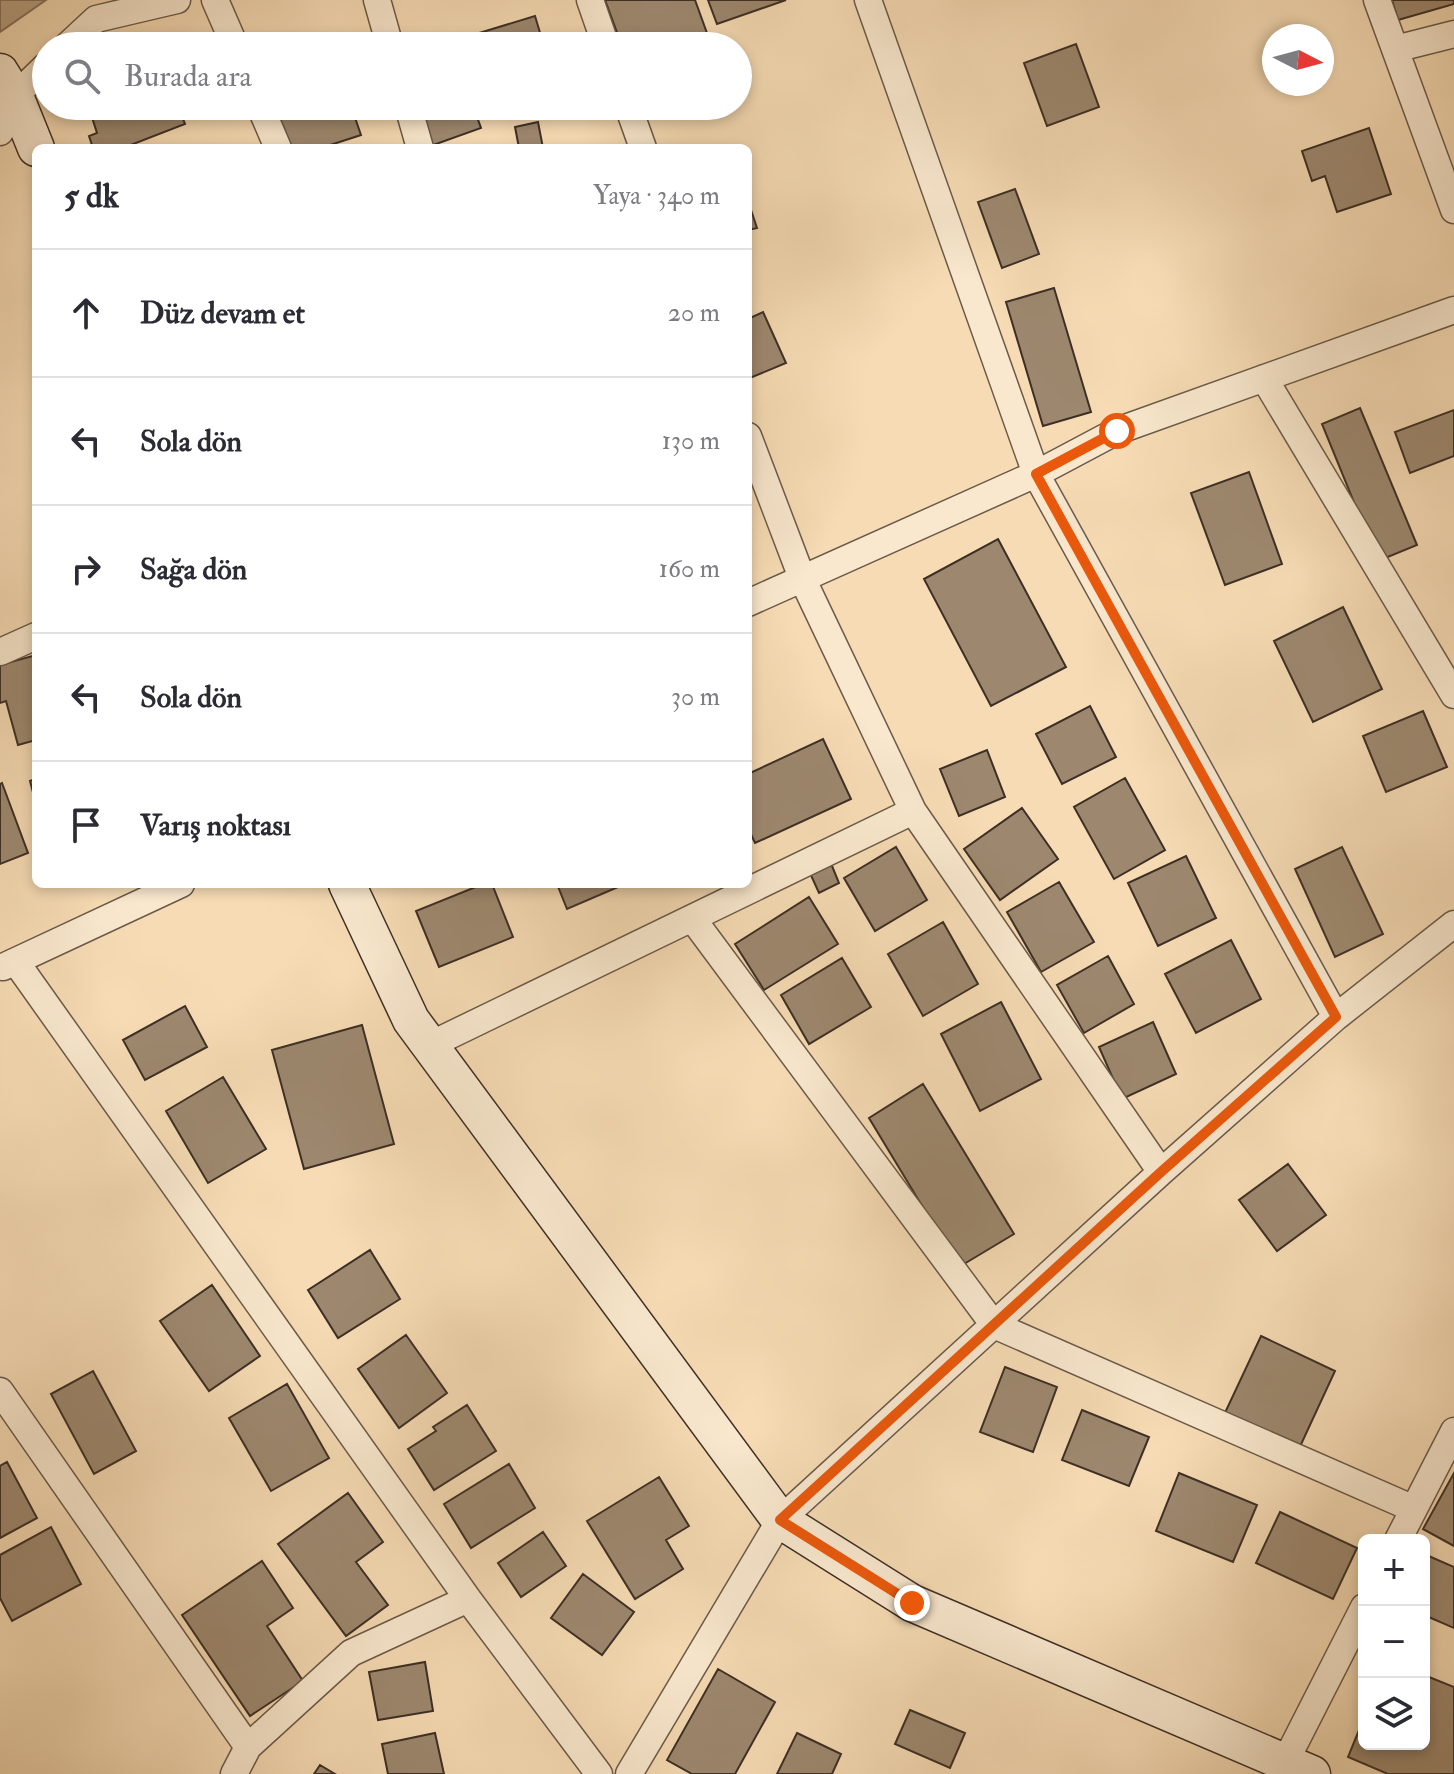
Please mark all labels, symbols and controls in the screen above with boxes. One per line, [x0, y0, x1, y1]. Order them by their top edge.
north arrow [1262, 24, 1334, 96]
search box [32, 32, 752, 120]
icon: search [60, 54, 104, 98]
text: Burada ara [124, 58, 252, 95]
text: 5 dk [64, 175, 119, 218]
text: Yaya · 340 m [593, 180, 720, 212]
icon: ahead [64, 291, 108, 335]
text: Düz devam et [140, 295, 305, 332]
text: 20 m [668, 297, 720, 329]
route start [1099, 413, 1135, 449]
icon: left [64, 419, 108, 463]
text: Sola dön [140, 423, 242, 460]
text: 130 m [662, 425, 720, 457]
icon: right [64, 547, 108, 591]
text: Sağa dön [140, 551, 247, 588]
text: 160 m [659, 553, 720, 585]
icon: left [64, 675, 108, 719]
text: Sola dön [140, 679, 242, 716]
text: 30 m [671, 681, 720, 713]
icon: arrive [64, 803, 108, 847]
text: Varış noktası [140, 807, 291, 844]
map controls [1358, 1534, 1430, 1750]
button: + [1358, 1534, 1430, 1606]
route end [894, 1585, 930, 1621]
button: − [1358, 1606, 1430, 1678]
button: layers [1358, 1678, 1430, 1750]

